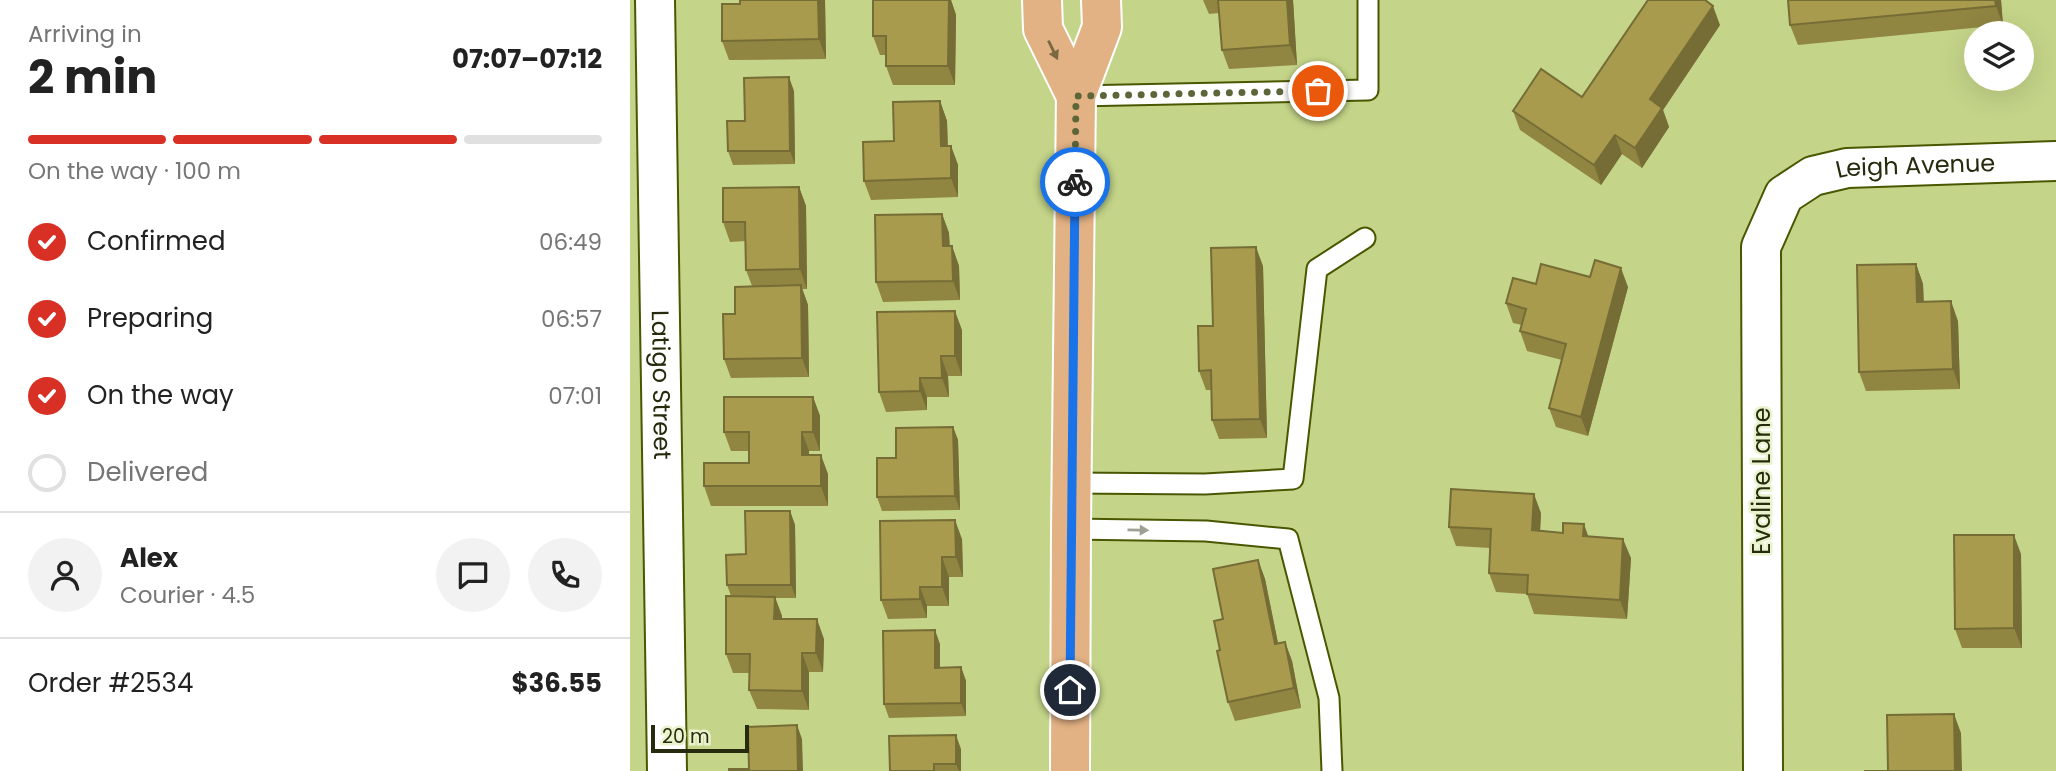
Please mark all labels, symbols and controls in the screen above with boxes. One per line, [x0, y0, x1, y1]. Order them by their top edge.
text: Arriving in [28, 18, 142, 50]
map controls [1964, 21, 2034, 91]
button: layers [1964, 21, 2034, 91]
one-way arrow [1048, 40, 1059, 60]
text: 07:07–07:12 [452, 41, 602, 77]
text: 2 min [28, 45, 157, 109]
pin [1288, 61, 1348, 121]
icon: bag [1299, 72, 1337, 110]
street label: Leigh Avenue [1832, 146, 1996, 186]
courier [1040, 147, 1110, 217]
text: On the way · 100 m [28, 155, 241, 187]
icon: bike [1056, 163, 1094, 201]
icon: check [28, 223, 66, 261]
text: Confirmed [87, 223, 225, 259]
text: 06:49 [539, 226, 602, 258]
icon: check [28, 300, 66, 338]
text: Preparing [87, 300, 213, 336]
text: 06:57 [541, 303, 602, 335]
street label: Latigo Street [644, 310, 679, 460]
icon: check [28, 377, 66, 415]
text: On the way [87, 377, 234, 413]
text: 07:01 [548, 380, 602, 412]
street label: Evaline Lane [1745, 407, 1778, 555]
text: Delivered [87, 454, 208, 490]
one-way arrow [1128, 524, 1150, 536]
button: person [28, 538, 102, 612]
button: chat [436, 538, 510, 612]
button: phone [528, 538, 602, 612]
text: Alex [120, 540, 178, 576]
text: Courier · 4.5 [120, 579, 255, 611]
pin [1040, 660, 1100, 720]
text: Order #2534 [28, 665, 193, 701]
text: $36.55 [511, 665, 602, 701]
icon: home [1051, 671, 1089, 709]
scale bar [651, 722, 749, 754]
text: 20 m [662, 723, 710, 750]

